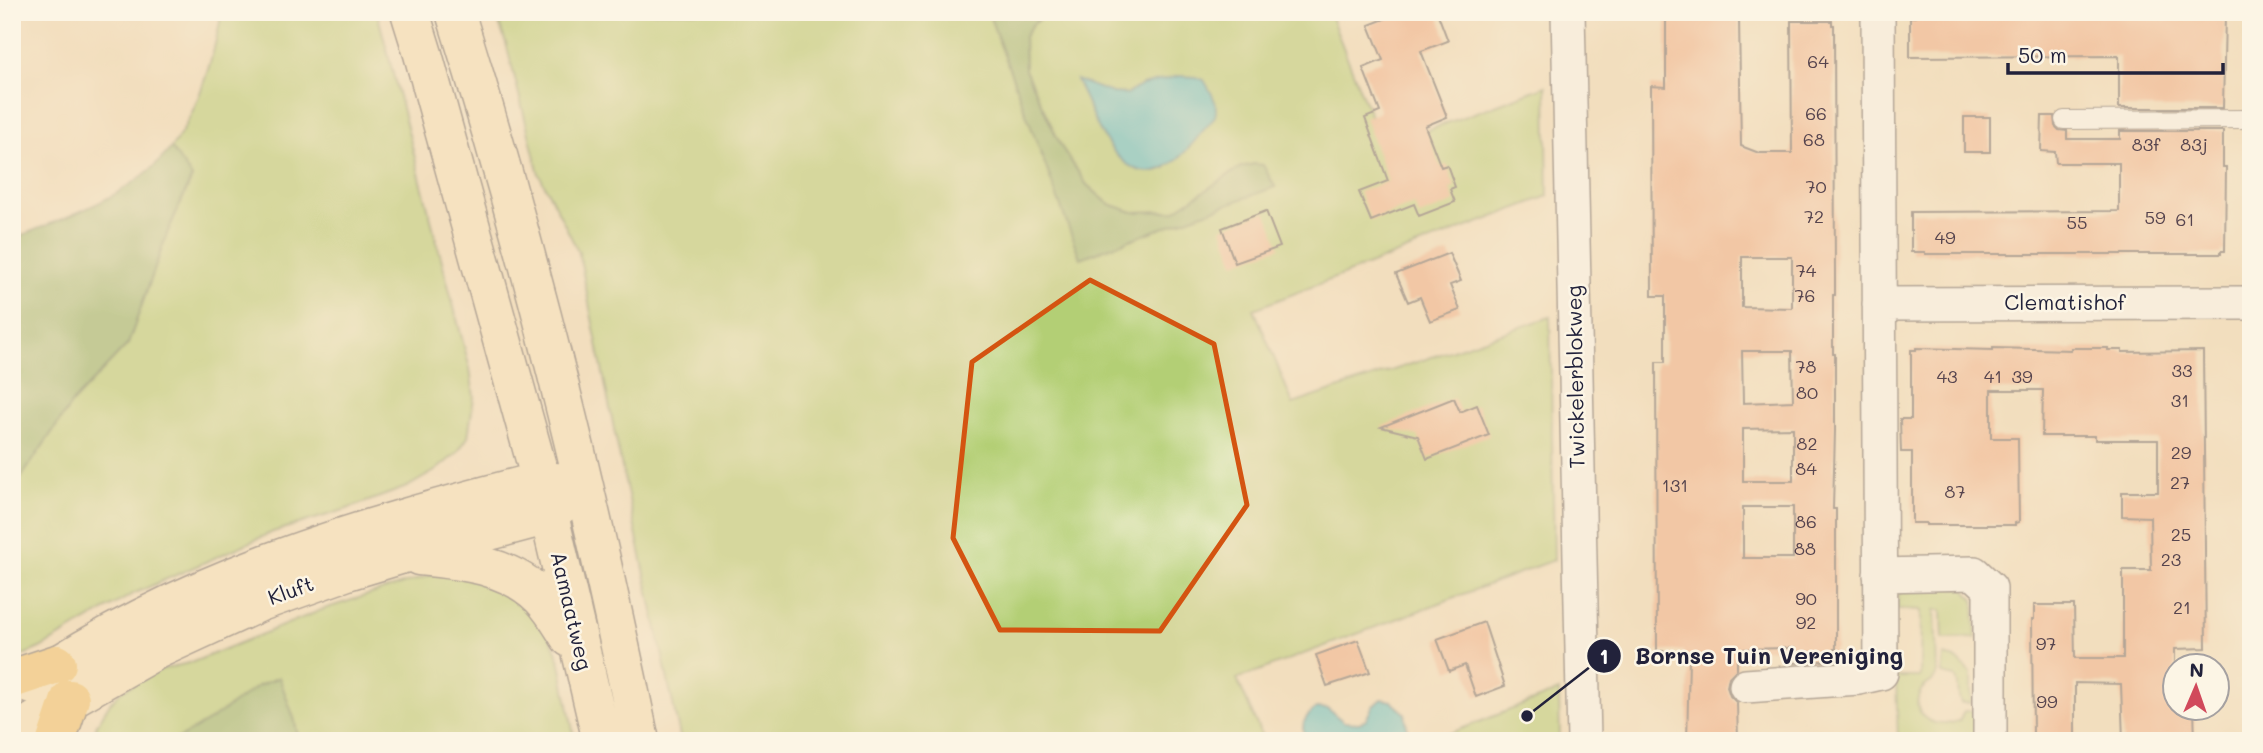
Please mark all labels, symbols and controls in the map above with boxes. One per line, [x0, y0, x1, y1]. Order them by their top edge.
scale bar [2008, 32, 2223, 76]
text: 50 m [2018, 41, 2067, 68]
house number: 64 [1807, 49, 1829, 73]
house number: 66 [1805, 101, 1827, 125]
house number: 68 [1803, 127, 1825, 151]
house number: 83f [2132, 132, 2161, 156]
house number: 83j [2180, 132, 2208, 156]
house number: 70 [1805, 174, 1827, 198]
house number: 72 [1804, 204, 1824, 228]
house number: 59 [2144, 205, 2166, 229]
house number: 61 [2176, 207, 2194, 231]
house number: 55 [2067, 210, 2088, 234]
house number: 49 [1934, 225, 1956, 249]
house number: 74 [1796, 258, 1817, 282]
house number: 76 [1795, 283, 1815, 307]
street label: Twickelerblokweg [1559, 285, 1590, 469]
street label: Clematishof [2004, 288, 2127, 315]
house number: 78 [1796, 354, 1817, 378]
house number: 33 [2171, 358, 2193, 382]
house number: 43 [1936, 364, 1958, 388]
house number: 41 [1984, 364, 2002, 388]
house number: 39 [2011, 364, 2033, 388]
house number: 80 [1796, 380, 1818, 404]
house number: 31 [2171, 388, 2189, 412]
house number: 82 [1797, 431, 1817, 455]
house number: 29 [2171, 440, 2192, 464]
house number: 84 [1795, 456, 1817, 480]
house number: 27 [2170, 470, 2190, 494]
house number: 131 [1662, 473, 1688, 497]
house number: 87 [1945, 479, 1965, 503]
house number: 86 [1795, 509, 1817, 533]
house number: 25 [2171, 522, 2191, 546]
house number: 88 [1794, 536, 1816, 560]
house number: 23 [2161, 547, 2181, 571]
street label: Aamaatweg [546, 549, 599, 673]
street label: Kluft [264, 569, 317, 610]
house number: 90 [1795, 586, 1817, 610]
house number: 21 [2173, 595, 2191, 619]
house number: 92 [1796, 610, 1816, 634]
house number: 97 [2036, 631, 2056, 655]
callout: Bornse Tuin Vereniging [1586, 634, 1917, 678]
text: Bornse Tuin Vereniging [1635, 640, 1903, 670]
text: 1 [1599, 642, 1609, 669]
north arrow [2162, 652, 2232, 722]
text: N [2189, 657, 2204, 682]
house number: 99 [2036, 689, 2058, 713]

